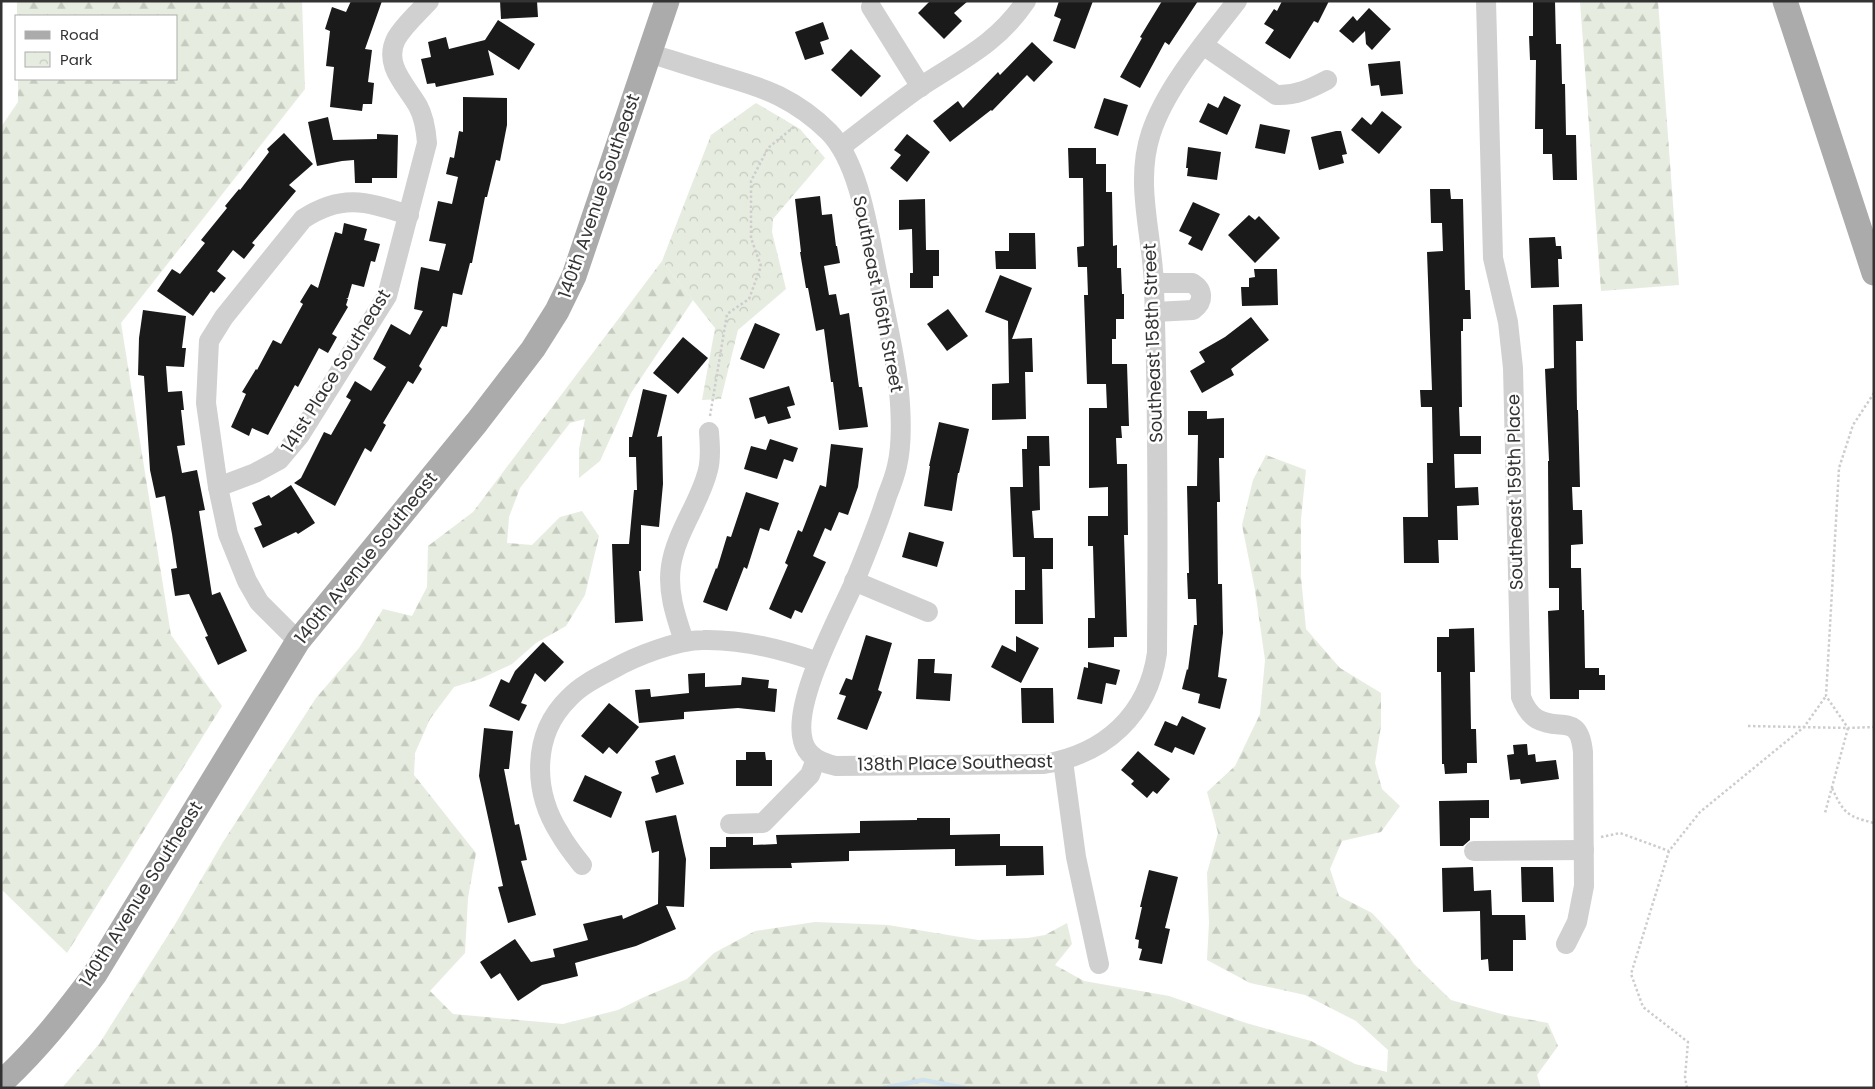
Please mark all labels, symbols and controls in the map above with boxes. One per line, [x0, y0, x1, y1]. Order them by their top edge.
legend [15, 15, 178, 80]
text: Road [60, 24, 99, 45]
text: Park [60, 49, 92, 70]
street label: 140th Avenue Southeast [552, 90, 645, 301]
street label: Southeast 156th Street [847, 193, 910, 394]
street label: Southeast 158th Street [1137, 243, 1168, 443]
street label: 141st Place Southeast [275, 284, 396, 457]
street label: Southeast 159th Place [1500, 394, 1529, 590]
street label: 140th Avenue Southeast [288, 466, 443, 649]
street label: 138th Place Southeast [857, 748, 1053, 777]
street label: 140th Avenue Southeast [73, 796, 208, 991]

